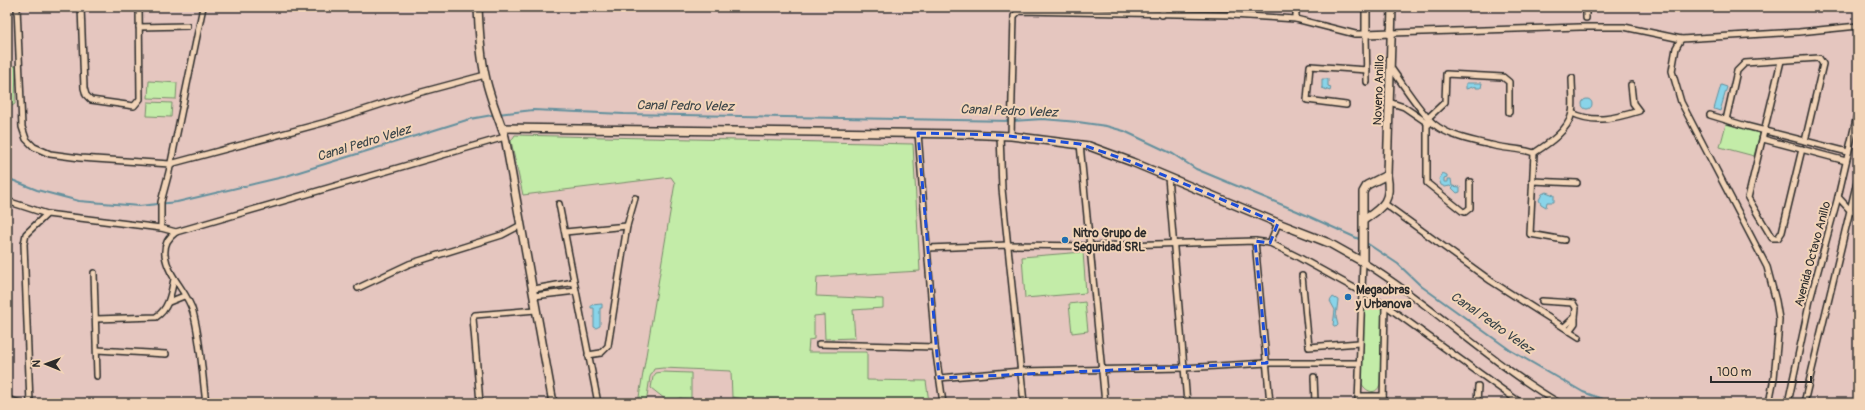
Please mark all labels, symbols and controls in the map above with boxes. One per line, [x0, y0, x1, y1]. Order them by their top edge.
street label: Noveno Anillo [1370, 54, 1388, 126]
water label: Canal Pedro Velez [636, 97, 736, 115]
water label: Canal Pedro Velez [960, 101, 1060, 121]
water label: Canal Pedro Velez [315, 120, 415, 165]
street label: Avenida Octavo Anillo [1792, 199, 1834, 308]
place label: Nitro Grupo de Seguridad SRL [1073, 226, 1147, 255]
marker: Nitro Grupo de Seguridad SRL [1060, 235, 1070, 245]
place label: Megaobras y Urbanova [1355, 283, 1412, 312]
water label: Canal Pedro Velez [1447, 288, 1538, 359]
marker: Megaobras y Urbanova [1343, 292, 1353, 302]
north arrow [26, 344, 66, 384]
scale bar [1711, 358, 1811, 384]
text: N [30, 359, 43, 368]
text: 100 m [1717, 365, 1752, 380]

